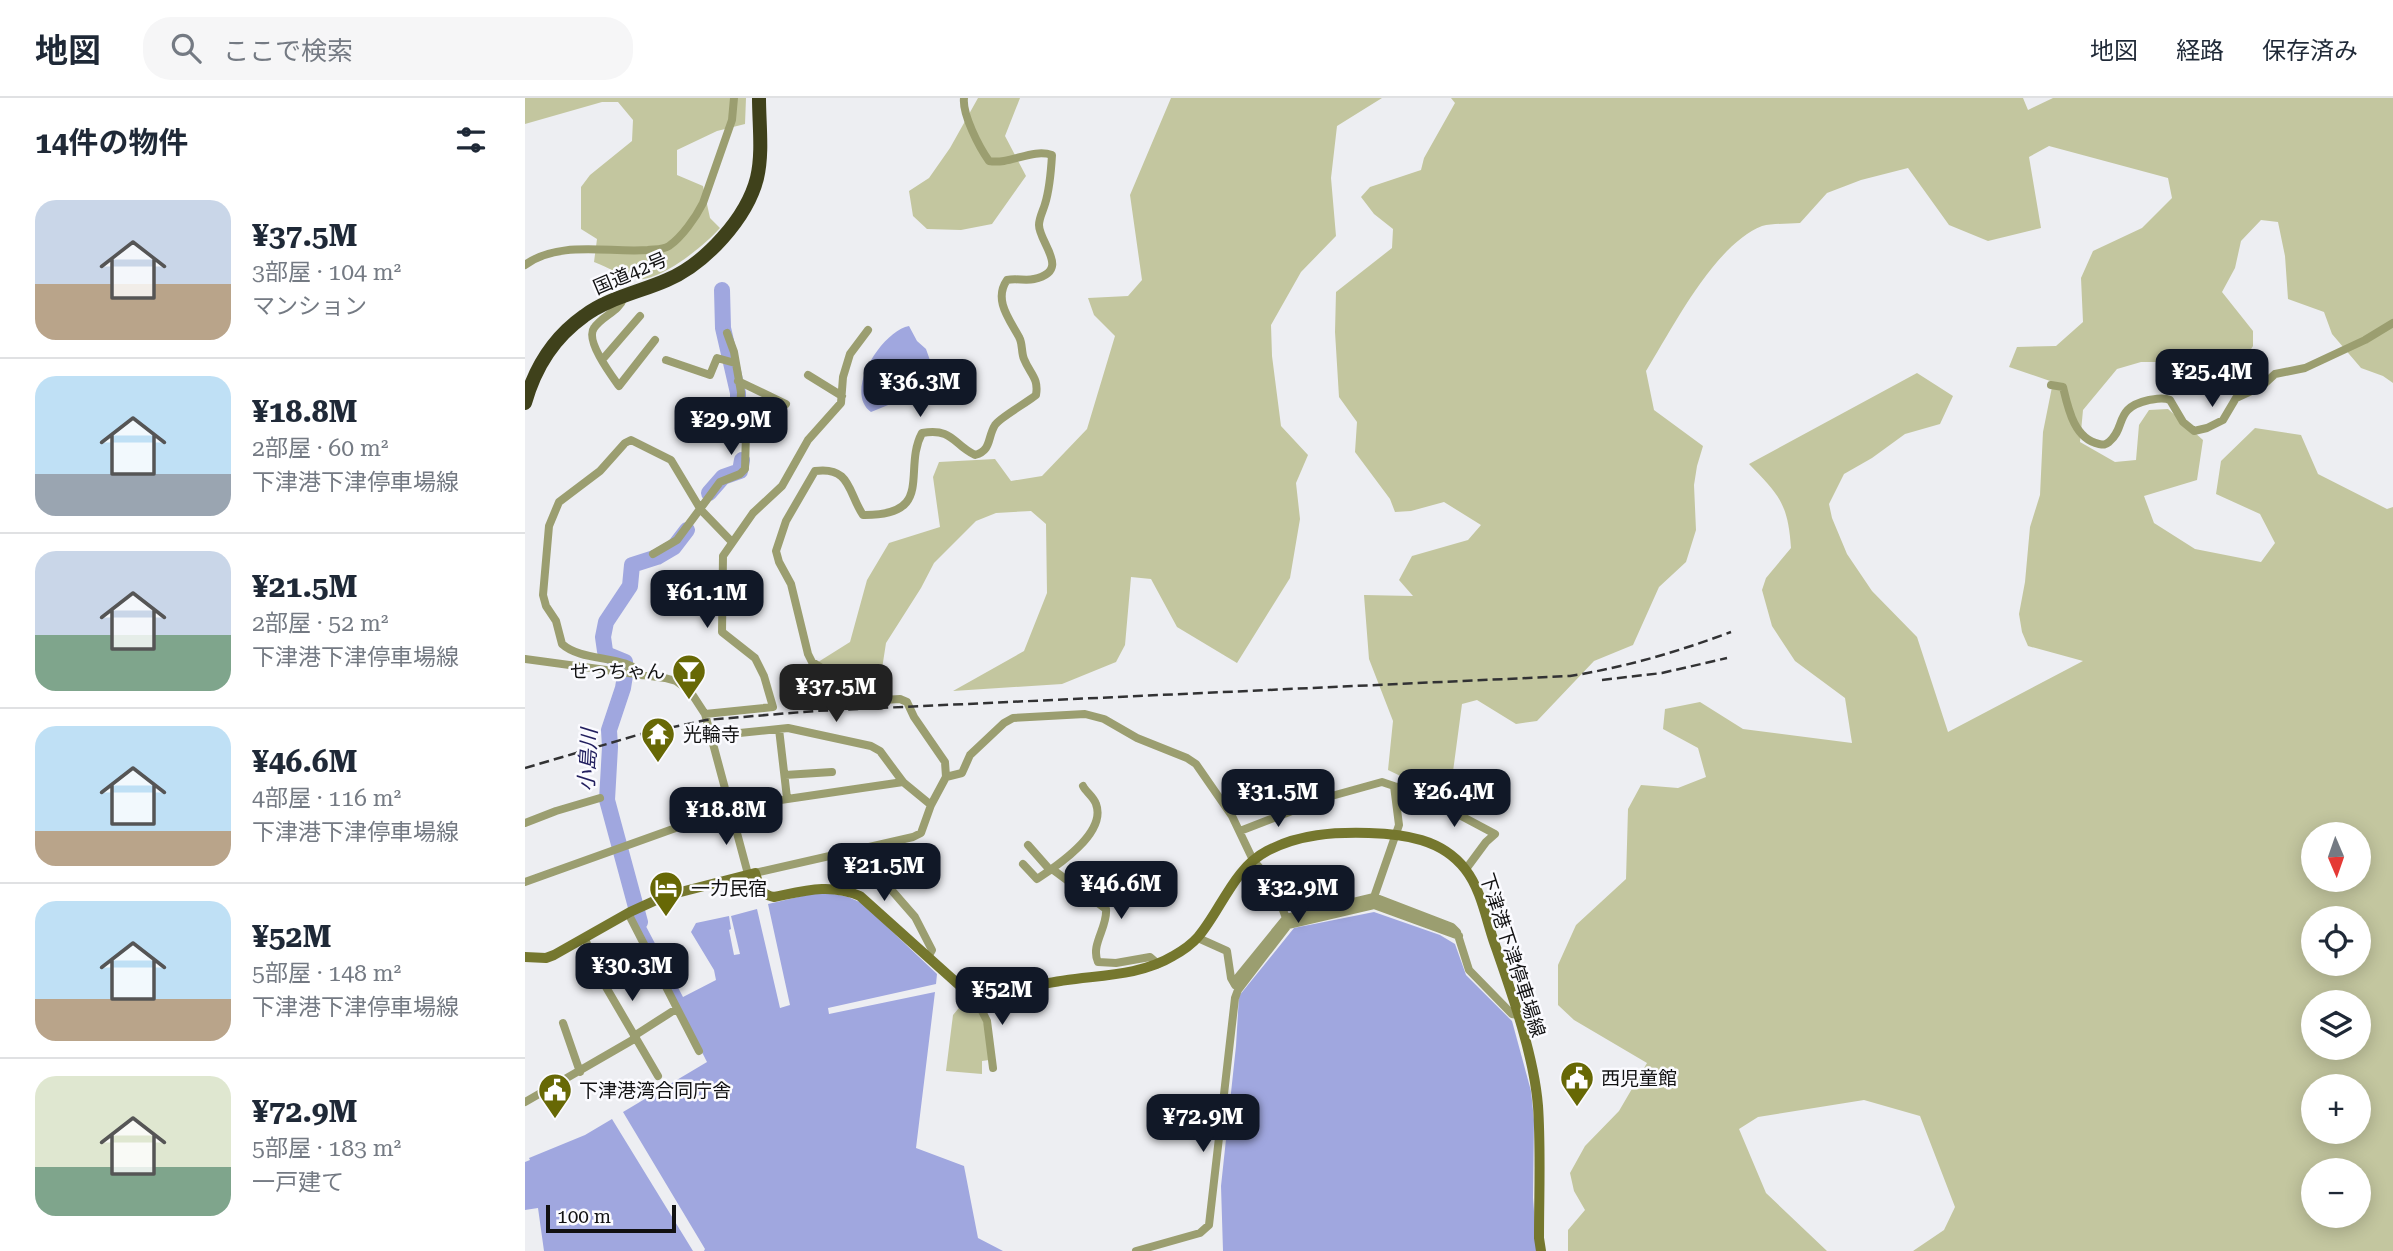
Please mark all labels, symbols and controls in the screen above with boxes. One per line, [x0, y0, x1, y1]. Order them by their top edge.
search box [143, 17, 633, 80]
icon: search [167, 29, 205, 67]
text: 地図 [35, 31, 101, 70]
text: ここで検索 [223, 36, 353, 66]
text: 地図 [2090, 37, 2138, 65]
text: 経路 [2176, 37, 2224, 65]
text: 保存済み [2262, 37, 2358, 65]
icon: filters [452, 121, 490, 159]
text: 14件の物件 [35, 125, 189, 160]
text: ¥37.5M [252, 218, 358, 253]
icon: home [91, 228, 175, 312]
street label: 国道42号 [590, 248, 671, 299]
text: 3部屋 · 104 m² [252, 259, 401, 286]
text: マンション [252, 293, 367, 320]
pin: ¥25.4M [2155, 350, 2269, 409]
text: ¥25.4M [2172, 358, 2252, 385]
pin: ¥36.3M [863, 360, 977, 419]
text: ¥36.3M [880, 368, 960, 395]
text: ¥18.8M [252, 394, 358, 429]
pin: ¥29.9M [674, 398, 788, 457]
icon: home [91, 404, 175, 488]
text: ¥29.9M [691, 406, 771, 433]
text: 2部屋 · 60 m² [252, 435, 388, 462]
text: 下津港下津停車場線 [252, 469, 459, 496]
text: ¥21.5M [252, 569, 358, 604]
pin: ¥61.1M [650, 570, 764, 630]
icon: home [91, 579, 175, 663]
text: ¥61.1M [667, 579, 747, 606]
text: 2部屋 · 52 m² [252, 610, 388, 637]
text: 下津港下津停車場線 [252, 644, 459, 671]
bar icon: せっちゃん [670, 652, 708, 701]
place label: せっちゃん [570, 660, 665, 683]
pin: ¥37.5M [779, 664, 893, 724]
text: ¥37.5M [796, 673, 876, 700]
temple icon: 光輪寺 [639, 715, 677, 764]
place label: 光輪寺 [683, 723, 740, 746]
water label: 小島川 [574, 726, 602, 792]
text: ¥46.6M [252, 744, 358, 779]
icon: home [91, 754, 175, 838]
pin: ¥31.5M [1221, 770, 1335, 829]
pin: ¥26.4M [1397, 770, 1511, 829]
text: ¥31.5M [1238, 778, 1318, 805]
text: ¥26.4M [1414, 778, 1494, 805]
text: 4部屋 · 116 m² [252, 785, 401, 812]
pin: ¥18.8M [669, 788, 783, 847]
text: ¥18.8M [686, 796, 766, 823]
text: 下津港下津停車場線 [252, 819, 459, 846]
north arrow [2301, 822, 2371, 892]
map controls [2301, 822, 2371, 1228]
pin: ¥21.5M [827, 844, 941, 903]
text: ¥21.5M [844, 852, 924, 879]
pin: ¥46.6M [1064, 862, 1178, 921]
pin: ¥32.9M [1241, 866, 1355, 925]
hotel icon: 一力民宿 [647, 869, 685, 918]
text: ¥46.6M [1081, 870, 1161, 897]
street label: 下津港下津停車場線 [1475, 870, 1550, 1040]
text: ¥32.9M [1258, 874, 1338, 901]
place label: 一力民宿 [691, 877, 767, 900]
button: locate [2301, 906, 2371, 976]
text: ¥52M [252, 919, 331, 954]
icon: home [91, 929, 175, 1013]
pin: ¥30.3M [575, 944, 689, 1003]
text: ¥30.3M [592, 952, 672, 979]
text: 5部屋 · 148 m² [252, 960, 401, 987]
pin: ¥52M [961, 968, 1043, 1027]
text: ¥52M [972, 976, 1032, 1003]
button: layers [2301, 990, 2371, 1060]
text: 下津港下津停車場線 [252, 994, 459, 1021]
public building icon: 西児童館 [1558, 1059, 1596, 1108]
place label: 西児童館 [1601, 1067, 1677, 1090]
public building icon: 下津港湾合同庁舎 [536, 1071, 574, 1120]
button: + [2301, 1074, 2371, 1144]
place label: 下津港湾合同庁舎 [579, 1079, 731, 1102]
text: ¥72.9M [252, 1094, 358, 1129]
pin: ¥72.9M [1146, 1094, 1260, 1154]
text: ¥72.9M [1163, 1103, 1243, 1130]
icon: home [91, 1104, 175, 1188]
text: 5部屋 · 183 m² [252, 1135, 401, 1162]
button: − [2301, 1158, 2371, 1228]
text: 一戸建て [252, 1169, 344, 1196]
scale bar [546, 1202, 675, 1234]
text: 100 m [557, 1205, 611, 1228]

